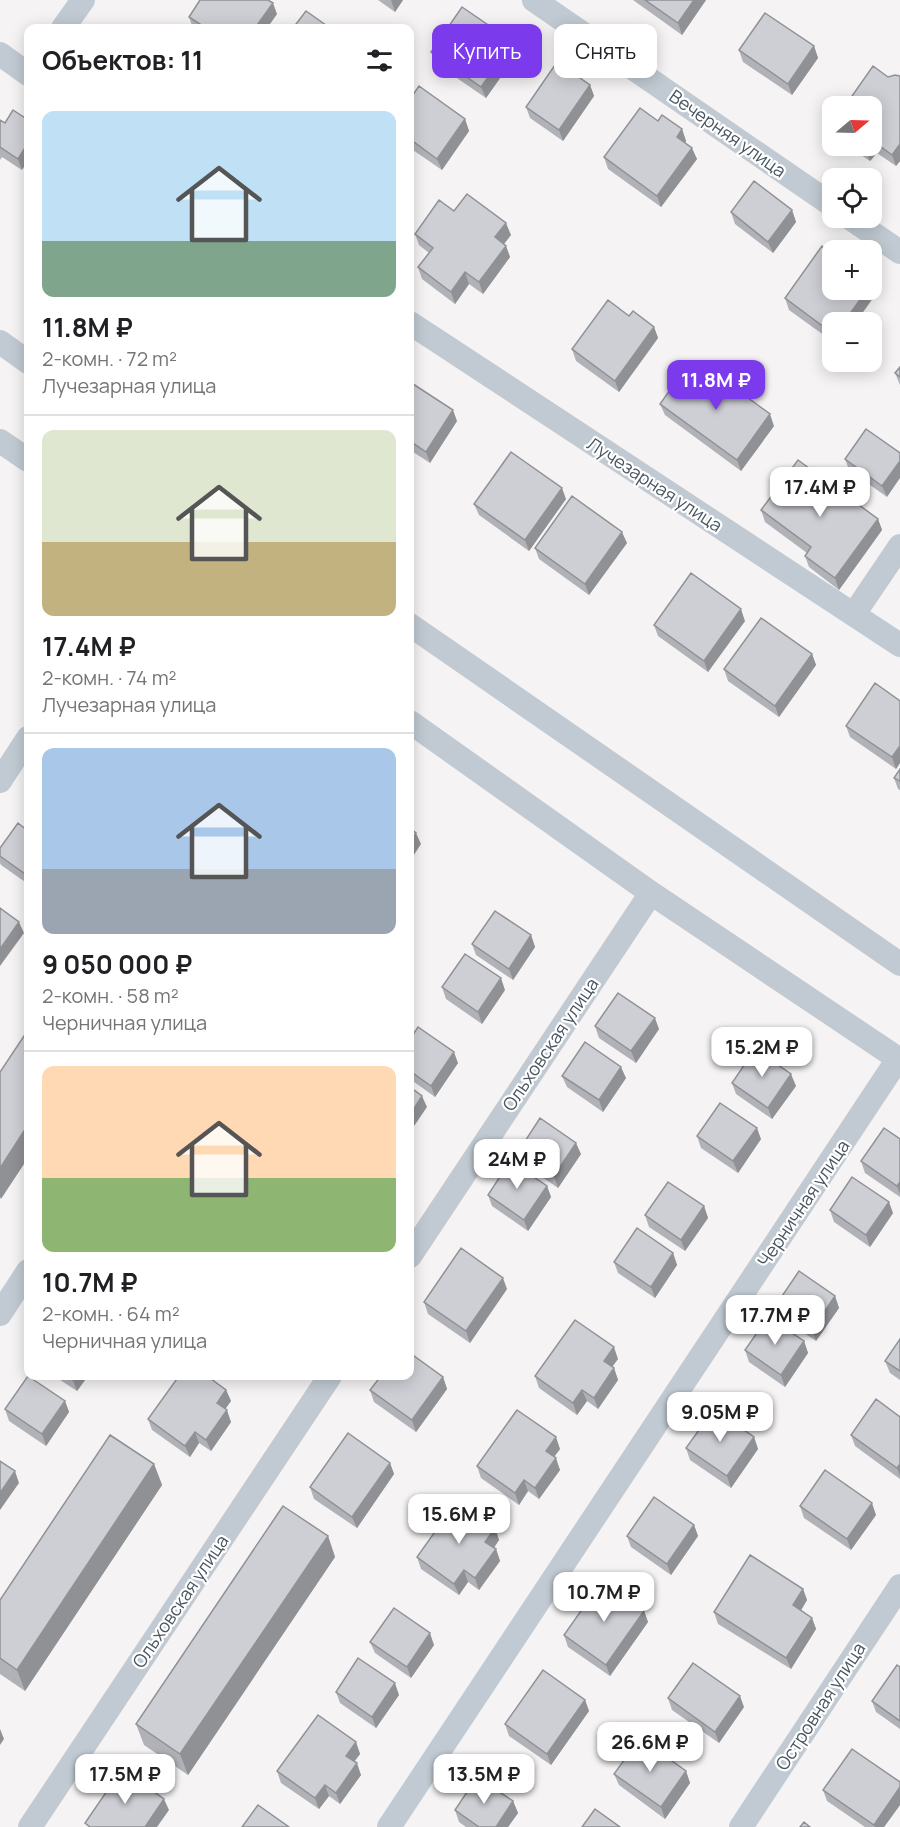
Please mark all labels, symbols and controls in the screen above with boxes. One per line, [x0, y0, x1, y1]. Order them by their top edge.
chip: Купить [432, 24, 542, 78]
chip: Снять [554, 24, 657, 78]
text: Объектов: 11 [42, 42, 203, 78]
icon: filters [363, 44, 396, 77]
street label: Вечерняя улица [665, 84, 791, 182]
north arrow [822, 96, 882, 156]
map controls [822, 96, 882, 372]
icon: home [165, 150, 273, 258]
button: locate [822, 168, 882, 228]
button: + [822, 240, 882, 300]
text: 11.8M ₽ [42, 309, 133, 345]
button: − [822, 312, 882, 372]
text: 2-комн. · 72 m² [42, 345, 177, 372]
pin: 11.8M ₽ [661, 360, 771, 411]
text: 11.8M ₽ [681, 366, 751, 393]
text: Лучезарная улица [42, 372, 216, 399]
street label: Лучезарная улица [583, 431, 727, 537]
pin: 17.4M ₽ [765, 467, 875, 518]
icon: home [165, 469, 273, 577]
text: 17.4M ₽ [784, 473, 856, 500]
text: 17.4M ₽ [42, 628, 136, 664]
text: 2-комн. · 74 m² [42, 664, 177, 691]
text: Лучезарная улица [42, 691, 216, 718]
icon: home [165, 787, 273, 895]
text: 9 050 000 ₽ [42, 946, 192, 982]
street label: Ольховская улица [497, 973, 603, 1115]
text: 2-комн. · 58 m² [42, 982, 179, 1009]
text: Черничная улица [42, 1009, 207, 1036]
pin: 15.2M ₽ [707, 1027, 817, 1078]
text: 15.2M ₽ [725, 1033, 799, 1060]
icon: home [165, 1105, 273, 1213]
street label: Черничная улица [752, 1135, 854, 1271]
pin: 24M ₽ [475, 1139, 559, 1190]
text: 24M ₽ [488, 1145, 546, 1172]
text: 10.7M ₽ [42, 1264, 138, 1300]
pin: 17.7M ₽ [720, 1295, 830, 1346]
text: 2-комн. · 64 m² [42, 1300, 180, 1327]
text: 17.7M ₽ [740, 1301, 810, 1328]
text: Черничная улица [42, 1327, 207, 1354]
pin: 9.05M ₽ [665, 1392, 775, 1443]
text: 9.05M ₽ [681, 1398, 759, 1425]
pin: 15.6M ₽ [404, 1494, 514, 1545]
text: 15.6M ₽ [422, 1500, 496, 1527]
street label: Ольховская улица [127, 1530, 233, 1672]
pin: 10.7M ₽ [549, 1572, 659, 1623]
text: 10.7M ₽ [567, 1578, 641, 1605]
street label: Островная улица [770, 1637, 870, 1775]
pin: 26.6M ₽ [595, 1722, 705, 1773]
text: 26.6M ₽ [611, 1728, 689, 1755]
pin: 17.5M ₽ [70, 1754, 180, 1805]
pin: 13.5M ₽ [429, 1754, 539, 1805]
text: 17.5M ₽ [89, 1760, 161, 1787]
text: 13.5M ₽ [448, 1760, 520, 1787]

